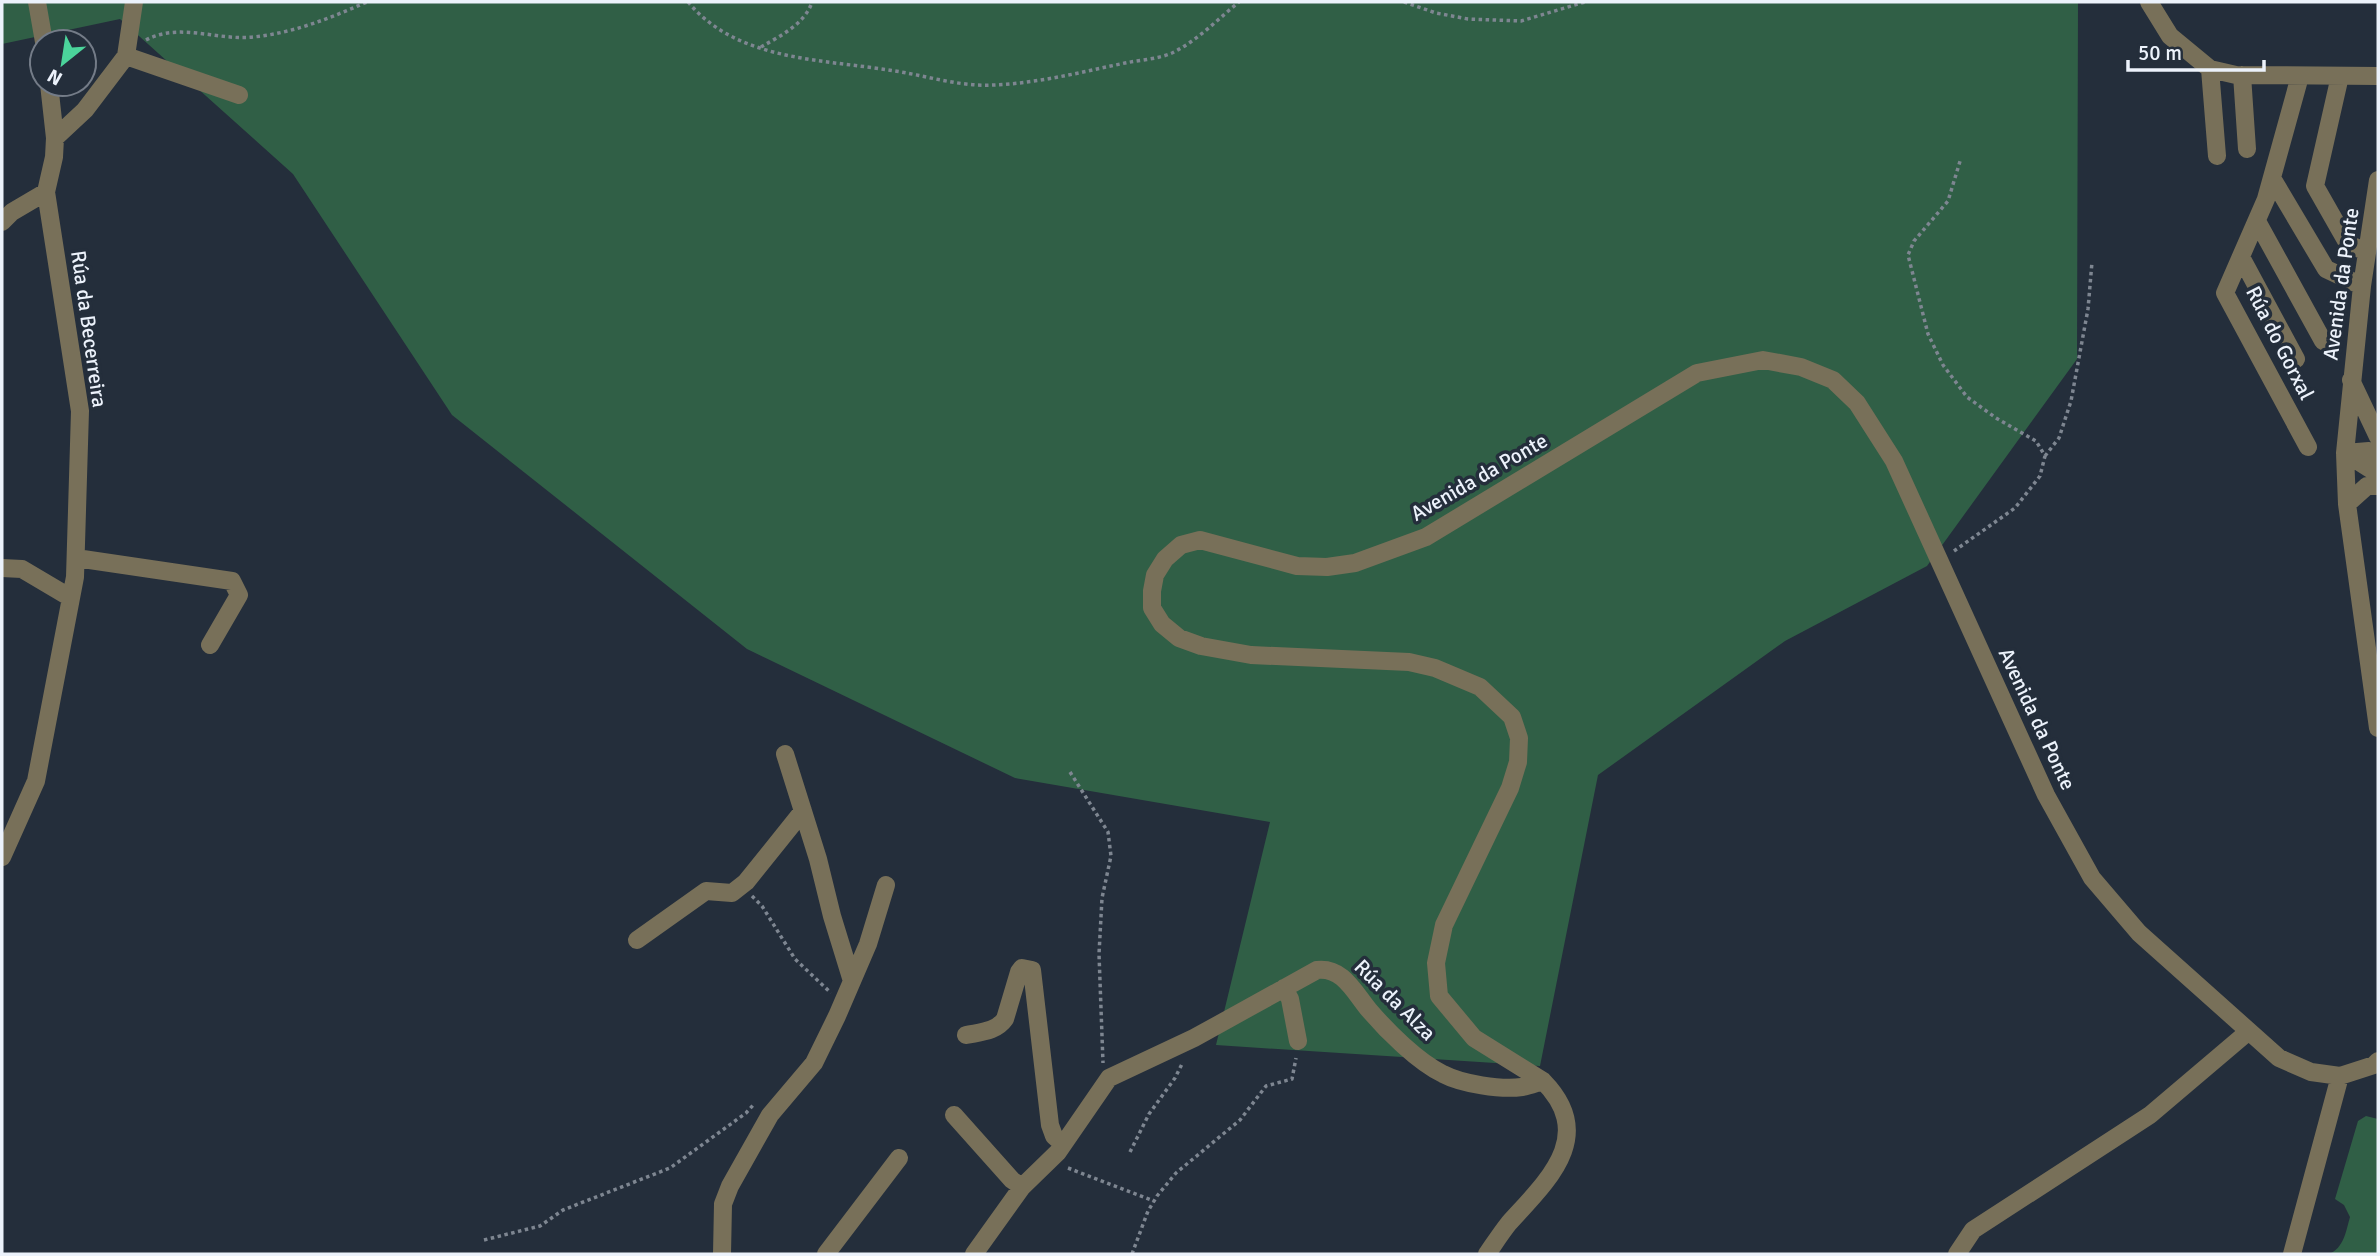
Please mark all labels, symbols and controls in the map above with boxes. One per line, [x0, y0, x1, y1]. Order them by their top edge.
north arrow [28, 28, 98, 98]
scale bar [2128, 28, 2264, 72]
text: 50 m [2138, 40, 2182, 66]
text: N [43, 63, 67, 91]
street label: Avenida da Ponte [2317, 206, 2365, 362]
street label: Rúa da Becerreira [65, 249, 113, 409]
street label: Rúa do Gorxal [2240, 282, 2320, 404]
street label: Avenida da Ponte [1406, 427, 1552, 527]
street label: Avenida da Ponte [1993, 644, 2081, 794]
street label: Rúa da Alza [1349, 954, 1441, 1046]

